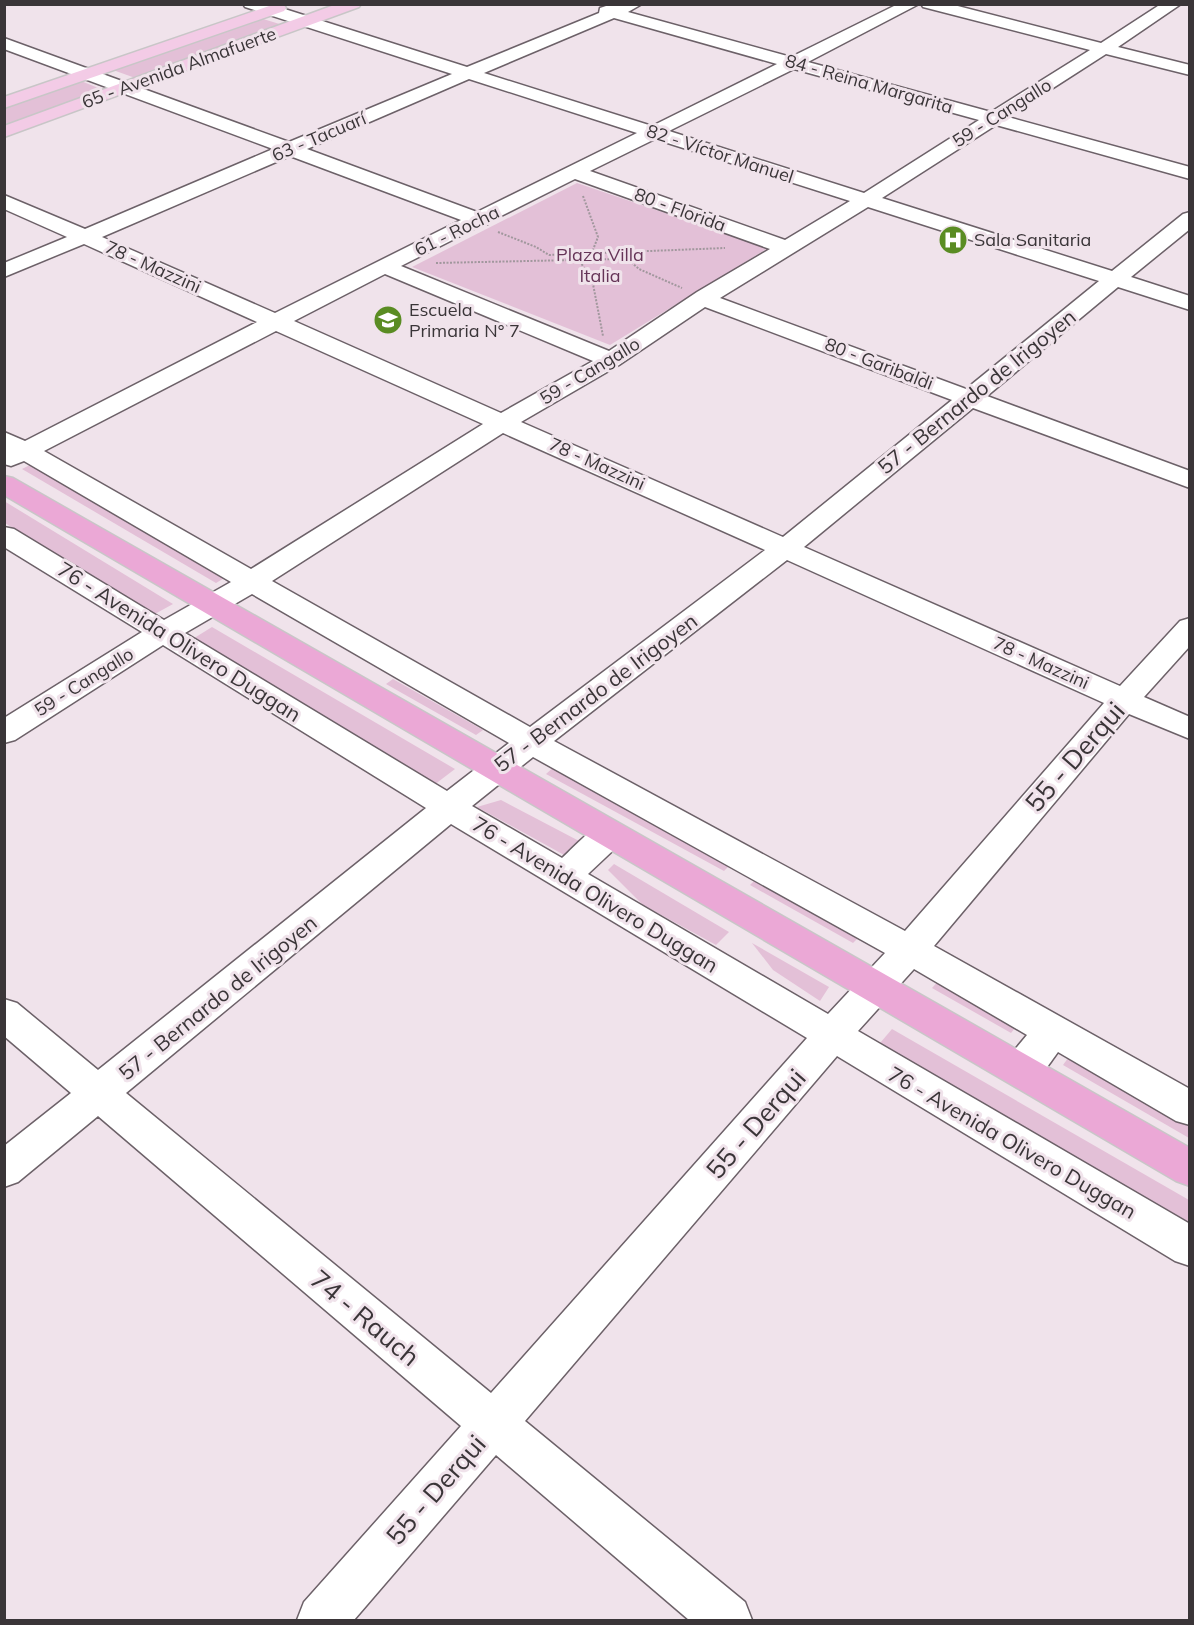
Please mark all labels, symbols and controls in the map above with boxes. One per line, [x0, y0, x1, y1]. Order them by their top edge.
street label: 65 - Avenida Almafuerte [78, 22, 279, 113]
street label: 84 - Reina Margarita [783, 49, 956, 118]
street label: 59 - Cangallo [948, 73, 1056, 152]
street label: 63 - Tacuarí [268, 106, 371, 167]
street label: 82 - Víctor Manuel [644, 119, 797, 188]
street label: 80 - Florida [631, 182, 729, 237]
street label: 61 - Rocha [411, 200, 503, 261]
hospital icon: Sala Sanitaria [937, 224, 969, 256]
place label: Sala Sanitaria [974, 228, 1091, 251]
street label: 78 - Mazzini [102, 235, 205, 298]
park label: Plaza Villa Italia [556, 243, 644, 287]
place label: Escuela Primaria N° 7 [409, 298, 520, 342]
street label: 57 - Bernardo de Irigoyen [872, 303, 1081, 479]
school or university icon: Escuela Primaria N° 7 [372, 304, 404, 336]
street label: 59 - Cangallo [536, 332, 644, 409]
street label: 80 - Garibaldi [822, 332, 937, 395]
street label: 78 - Mazzini [546, 432, 649, 495]
street label: 76 - Avenida Olivero Duggan [53, 555, 306, 727]
street label: 57 - Bernardo de Irigoyen [489, 607, 702, 777]
street label: 78 - Mazzini [990, 631, 1093, 694]
street label: 59 - Cangallo [30, 642, 138, 721]
street label: 55 - Derqui [1018, 695, 1132, 819]
street label: 76 - Avenida Olivero Duggan [468, 810, 723, 978]
street label: 57 - Bernardo de Irigoyen [113, 909, 322, 1085]
street label: 76 - Avenida Olivero Duggan [884, 1060, 1141, 1224]
street label: 55 - Derqui [699, 1062, 813, 1186]
street label: 74 - Rauch [304, 1262, 427, 1373]
street label: 55 - Derqui [379, 1428, 493, 1552]

